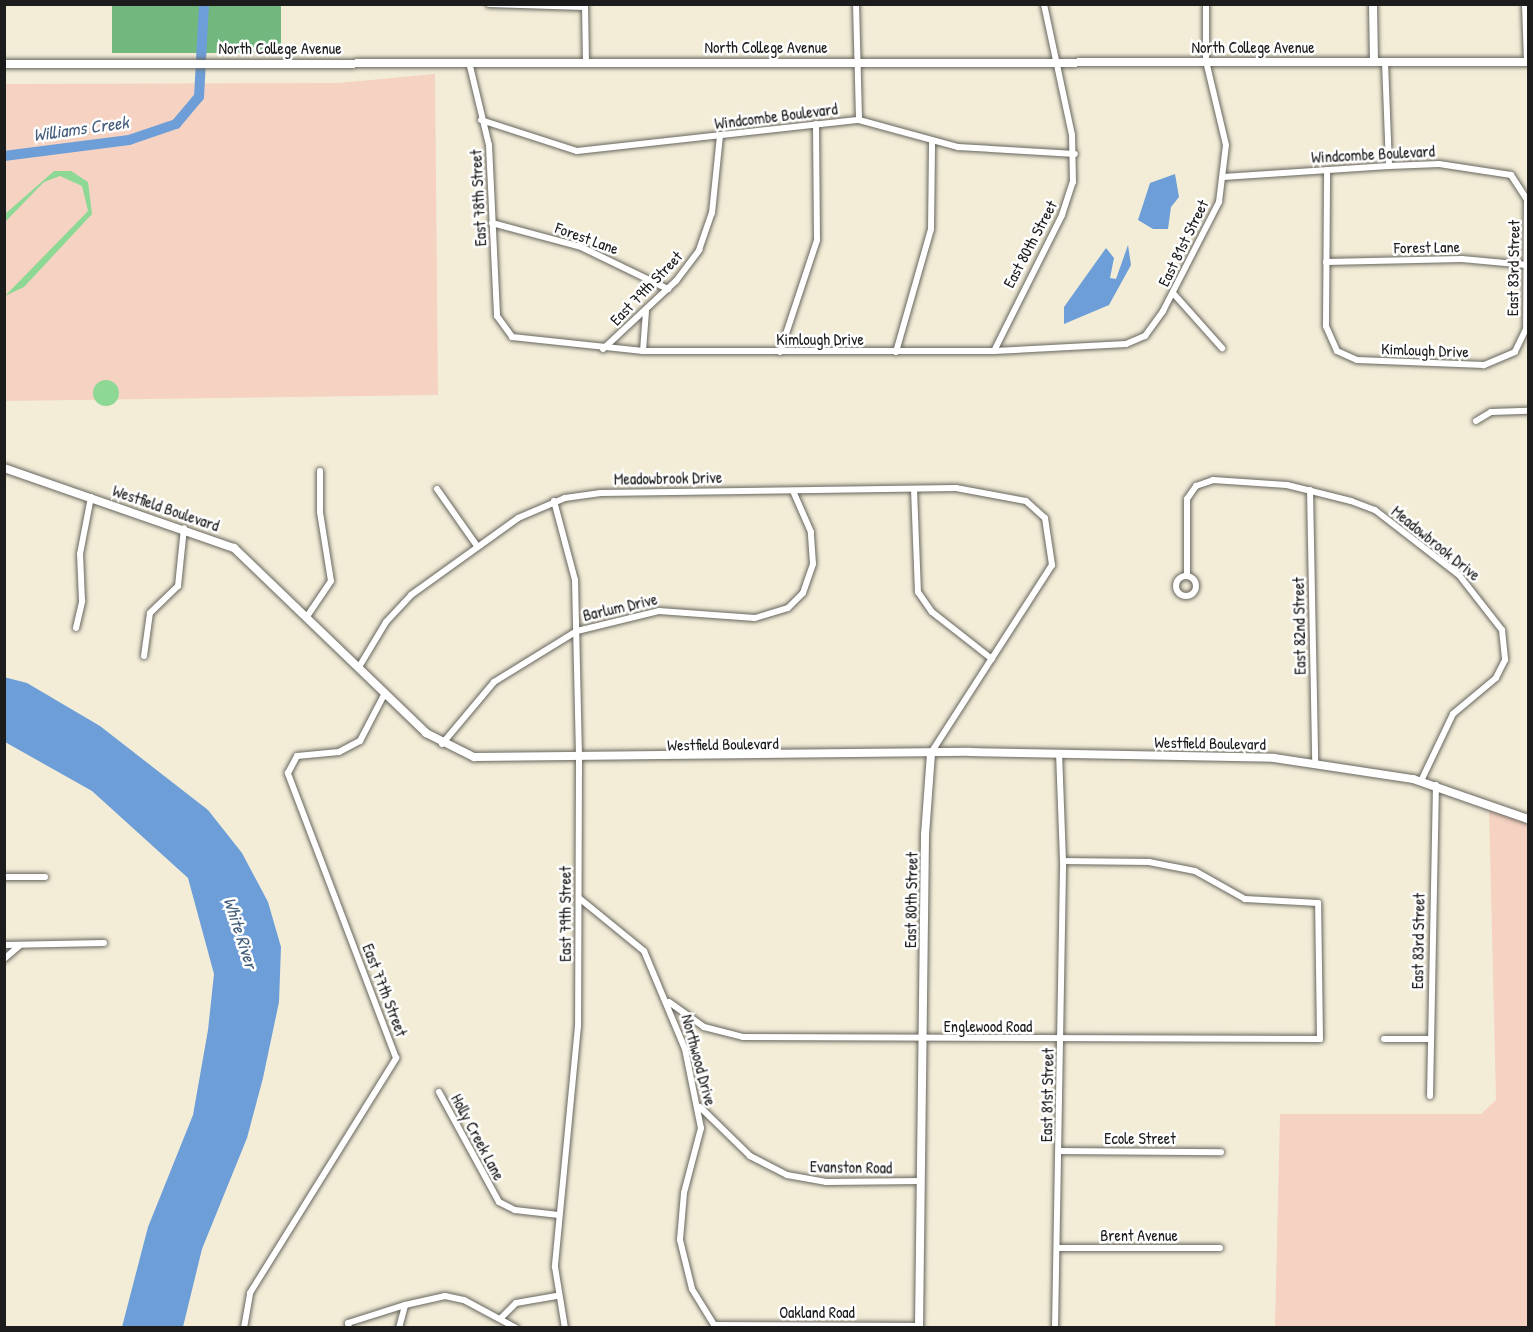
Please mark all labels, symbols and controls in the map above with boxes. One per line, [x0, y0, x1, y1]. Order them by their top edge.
street label: North College Avenue [704, 37, 828, 57]
street label: North College Avenue [1191, 37, 1315, 57]
street label: North College Avenue [218, 38, 342, 58]
street label: Windcombe Boulevard [713, 99, 839, 133]
water label: Williams Creek [32, 112, 130, 146]
street label: Windcombe Boulevard [1311, 141, 1435, 167]
street label: East 78th Street [466, 149, 490, 247]
street label: East 80th Street [999, 197, 1061, 291]
street label: East 81st Street [1154, 197, 1212, 289]
street label: Forest Lane [553, 218, 621, 258]
street label: East 83rd Street [1503, 220, 1523, 316]
street label: Forest Lane [1394, 237, 1460, 257]
street label: East 79th Street [606, 247, 686, 329]
street label: Kimlough Drive [776, 329, 864, 349]
street label: Kimlough Drive [1381, 339, 1469, 361]
street label: Meadowbrook Drive [614, 467, 722, 489]
street label: Westfield Boulevard [110, 481, 222, 535]
street label: Meadowbrook Drive [1388, 501, 1484, 585]
street label: East 82nd Street [1289, 577, 1309, 675]
street label: Barlum Drive [581, 589, 659, 625]
street label: Westfield Boulevard [1154, 732, 1266, 754]
street label: Westfield Boulevard [667, 733, 779, 755]
street label: East 80th Street [901, 852, 921, 948]
street label: East 79th Street [555, 866, 575, 962]
street label: East 83rd Street [1408, 893, 1428, 989]
water label: White River [218, 895, 262, 971]
street label: East 77th Street [359, 941, 411, 1039]
street label: Northwood Drive [678, 1012, 720, 1108]
street label: Englewood Road [944, 1016, 1032, 1036]
street label: East 81st Street [1037, 1048, 1057, 1142]
street label: Holly Creek Lane [447, 1091, 509, 1183]
street label: Ecole Street [1104, 1128, 1176, 1148]
street label: Evanston Road [810, 1157, 892, 1177]
street label: Brent Avenue [1100, 1225, 1178, 1245]
street label: Oakland Road [779, 1302, 855, 1322]

